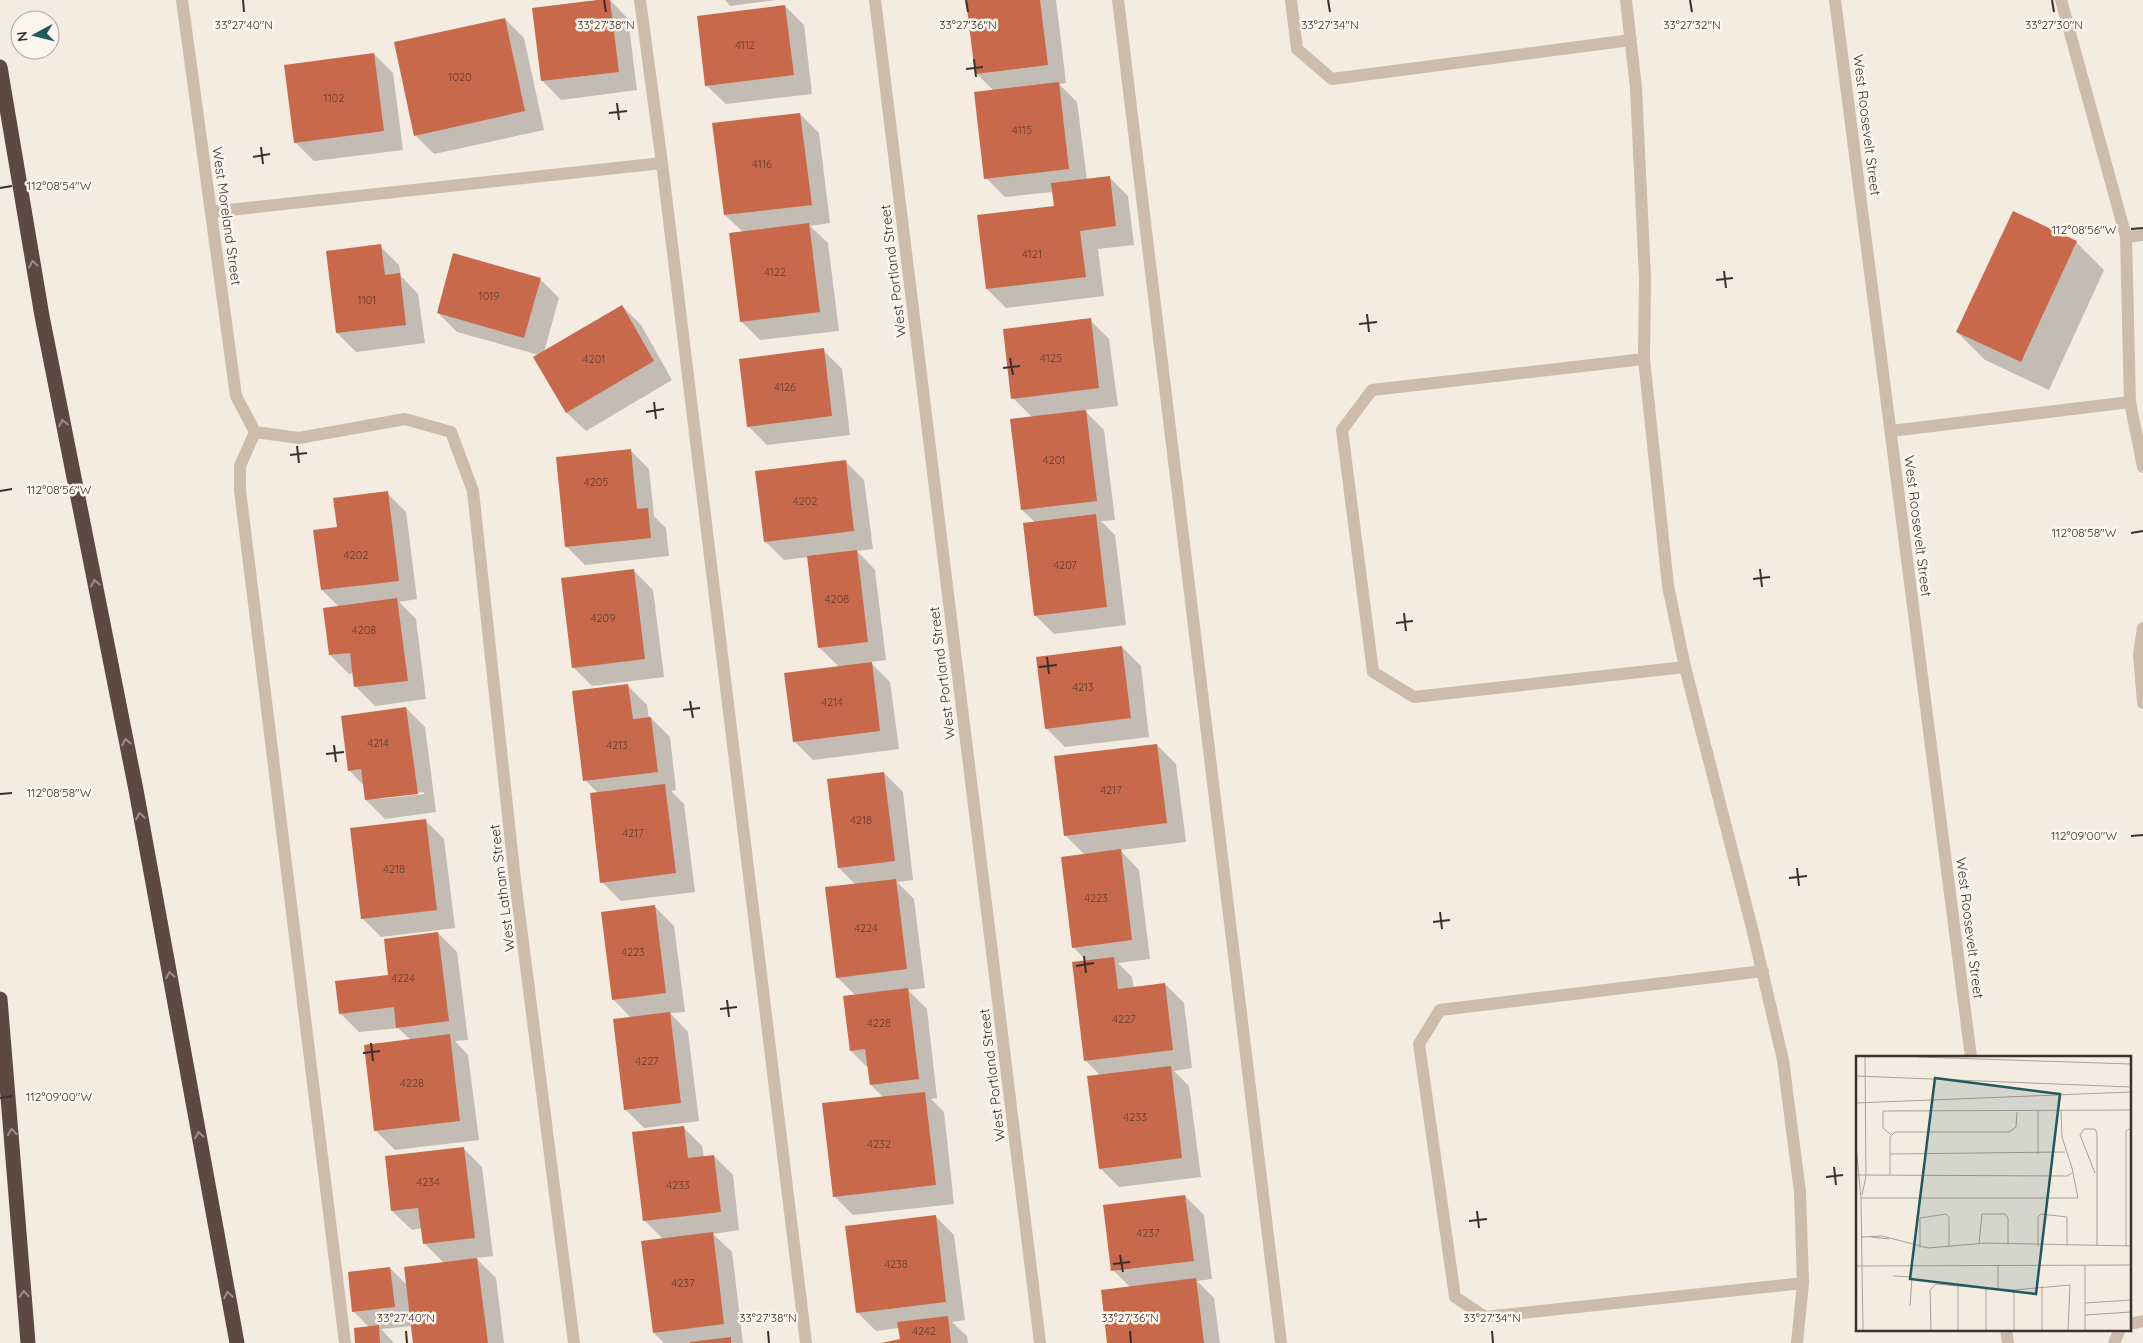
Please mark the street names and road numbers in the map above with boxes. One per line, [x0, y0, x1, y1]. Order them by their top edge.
street label: West Roosevelt Street [1849, 53, 1885, 197]
street label: West Moreland Street [208, 146, 246, 287]
street label: West Portland Street [876, 203, 910, 338]
street label: West Roosevelt Street [1900, 454, 1936, 598]
street label: West Portland Street [925, 605, 959, 740]
street label: West Latham Street [485, 823, 519, 953]
street label: West Roosevelt Street [1952, 856, 1988, 1000]
street label: West Portland Street [975, 1007, 1009, 1142]

